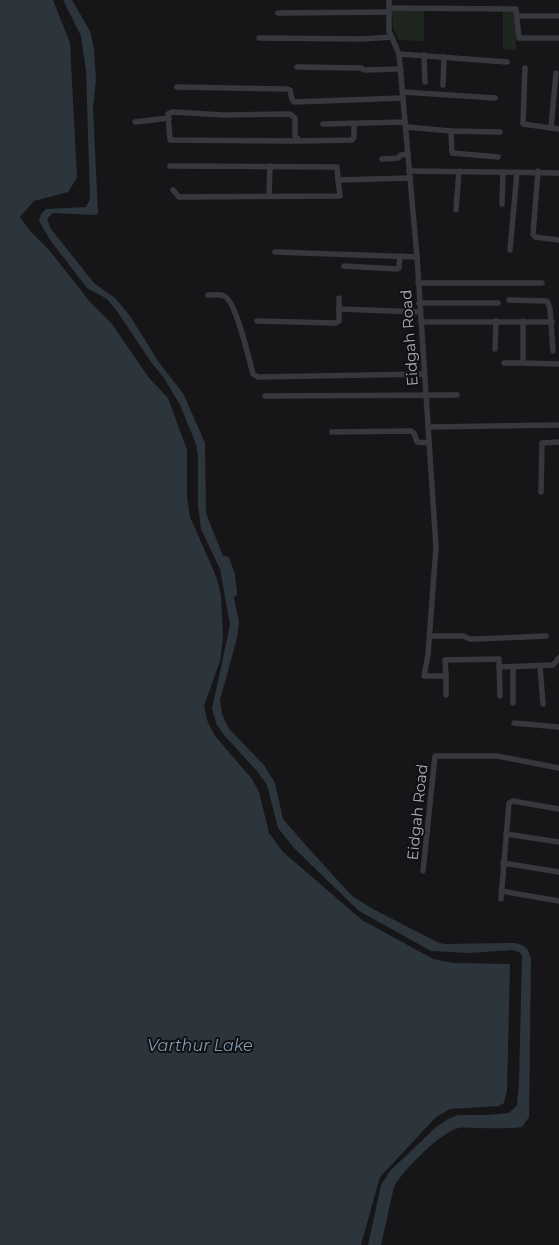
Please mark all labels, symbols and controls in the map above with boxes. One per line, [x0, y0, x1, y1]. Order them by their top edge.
street label: Eidgah Road [396, 289, 422, 387]
street label: Eidgah Road [403, 763, 431, 861]
water label: Varthur Lake [147, 1036, 253, 1055]

